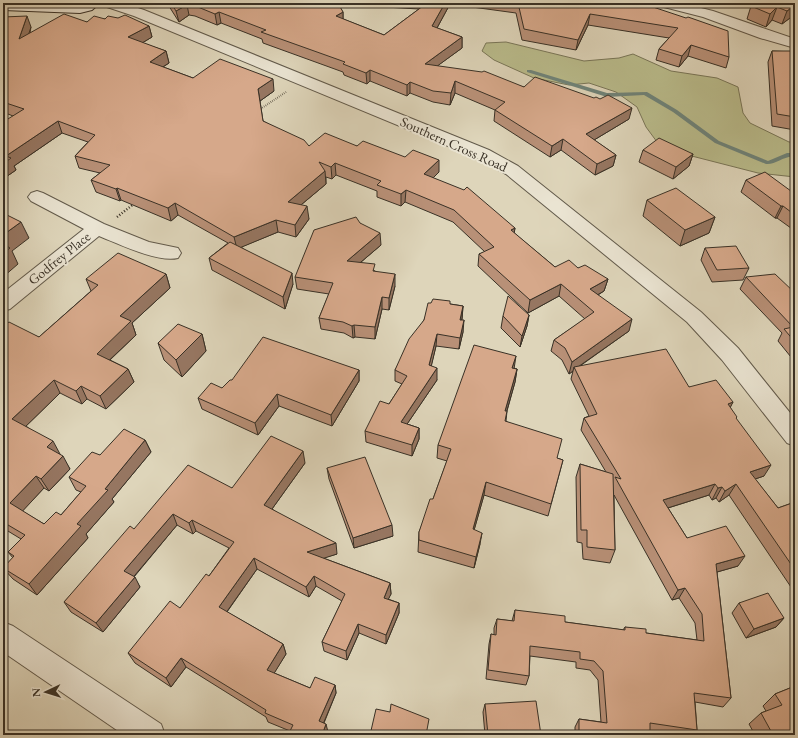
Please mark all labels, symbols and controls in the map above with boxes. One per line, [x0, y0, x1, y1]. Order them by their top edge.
street label: Southern Cross Road [398, 112, 511, 176]
street label: Godfrey Place [24, 227, 94, 289]
north arrow [26, 672, 66, 712]
text: N [29, 688, 43, 698]

